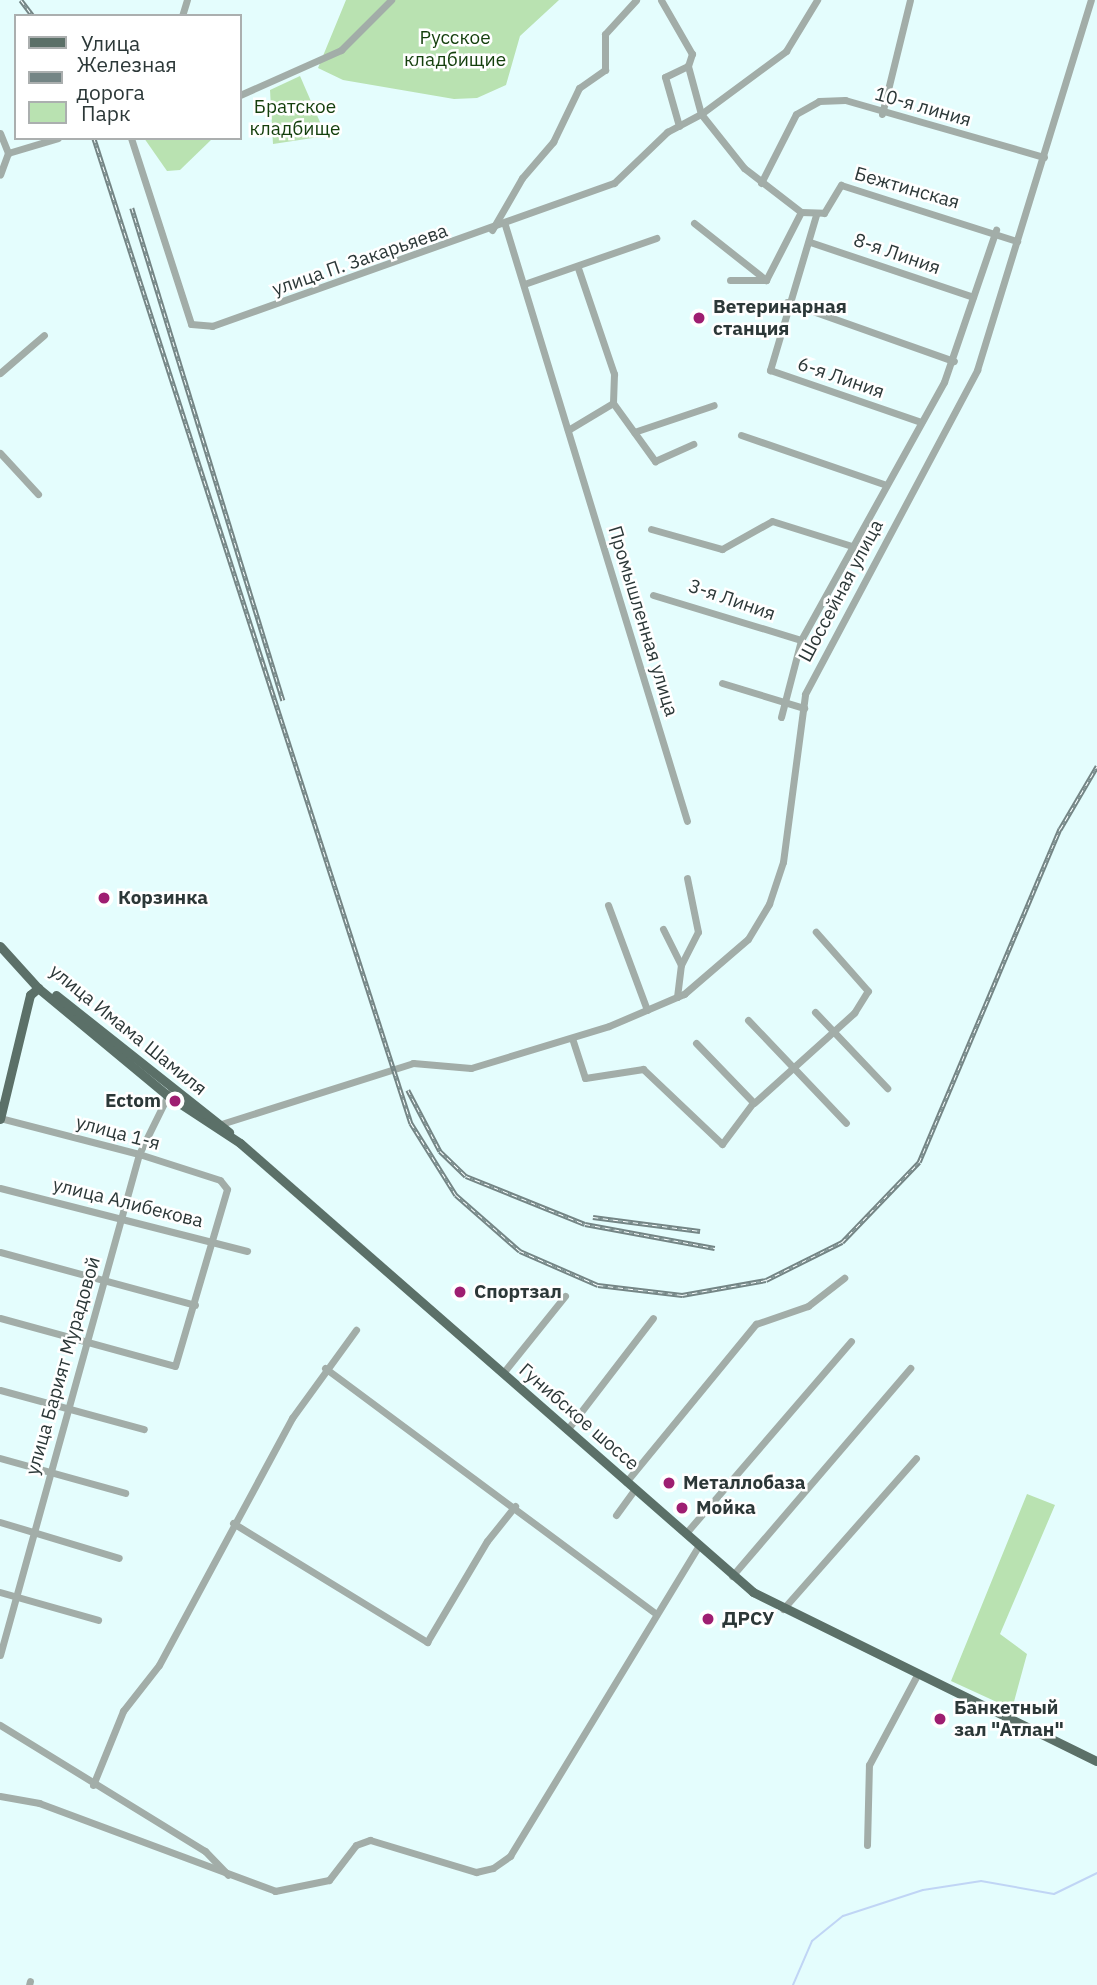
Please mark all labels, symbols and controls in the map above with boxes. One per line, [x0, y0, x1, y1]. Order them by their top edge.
legend [14, 14, 242, 140]
park label: Русское кладбищие [404, 27, 506, 71]
text: Улица [81, 29, 140, 57]
text: Железная дорога [77, 50, 177, 106]
street label: 10-я линия [872, 82, 974, 132]
park label: Братское кладбище [249, 96, 341, 140]
text: Парк [81, 99, 131, 127]
street label: Бежтинская [852, 162, 962, 214]
street label: улица П. Закарьяева [269, 219, 451, 301]
street label: 8-я Линия [851, 229, 943, 279]
place label: Ветеринарная станция [713, 296, 847, 340]
marker: Ветеринарная станция [691, 310, 707, 326]
street label: 6-я Линия [795, 353, 887, 403]
street label: Шоссейная улица [794, 516, 888, 666]
street label: Промышленная улица [603, 523, 683, 719]
street label: 3-я Линия [686, 575, 778, 625]
place label: Корзинка [118, 887, 208, 909]
marker: Корзинка [96, 890, 112, 906]
street label: улица Имама Шамиля [45, 960, 211, 1100]
place label: Ectom [105, 1090, 161, 1112]
marker: Ectom [167, 1093, 183, 1109]
street label: улица 1-я [73, 1111, 163, 1155]
street label: улица Алибекова [51, 1173, 205, 1233]
street label: улица Барият Мурадовой [21, 1254, 105, 1478]
place label: Спортзал [474, 1281, 562, 1303]
marker: Спортзал [452, 1284, 468, 1300]
street label: Гунибское шоссе [514, 1359, 644, 1475]
place label: Металлобаза [683, 1472, 806, 1494]
marker: Металлобаза [661, 1475, 677, 1491]
place label: Мойка [696, 1497, 756, 1519]
marker: Мойка [674, 1500, 690, 1516]
place label: ДРСУ [722, 1608, 774, 1630]
marker: ДРСУ [700, 1611, 716, 1627]
place label: Банкетный зал "Атлан" [954, 1697, 1064, 1741]
marker: Банкетный зал "Атлан" [932, 1711, 948, 1727]

